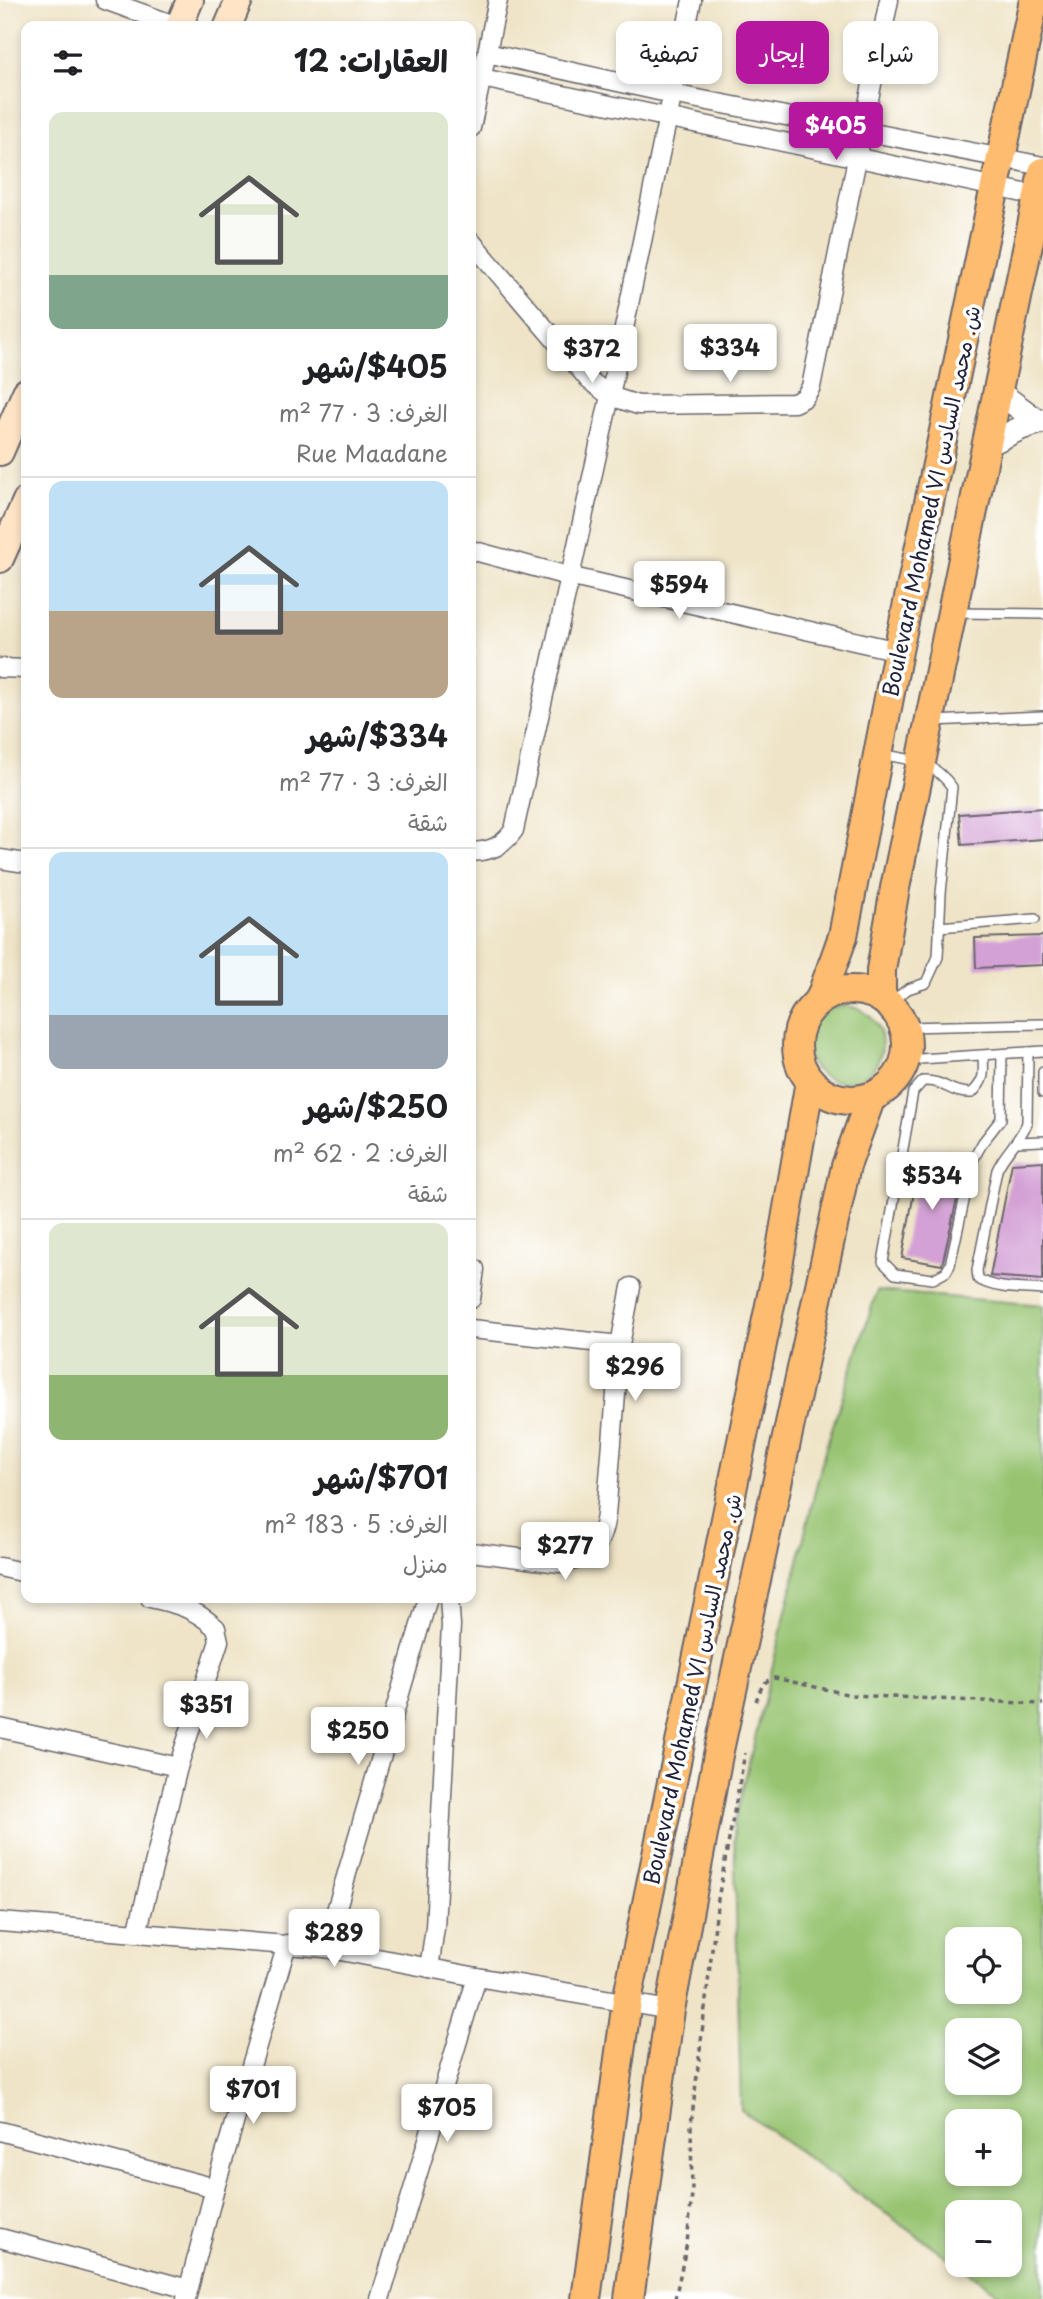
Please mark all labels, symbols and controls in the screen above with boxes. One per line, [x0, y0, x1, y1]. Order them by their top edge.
chip: تصفية [616, 21, 722, 84]
chip: إيجار [736, 21, 829, 84]
chip: شراء [843, 21, 938, 84]
text: العقارات: 12 [294, 37, 448, 82]
icon: filters [49, 44, 87, 82]
pin: $405 [795, 102, 877, 162]
text: $405 [805, 107, 867, 142]
icon: home [186, 157, 312, 283]
street label: Boulevard Mohamed VI ش. محمد السادس [873, 302, 987, 700]
pin: $334 [689, 324, 771, 384]
pin: $372 [551, 326, 633, 385]
text: $334 [700, 329, 760, 364]
text: $372 [563, 330, 621, 365]
text: $405/شهر [305, 343, 448, 388]
text: الغرف: 3 · 77 m² [279, 395, 448, 430]
text: Rue Maadane [296, 435, 448, 470]
icon: home [186, 527, 312, 653]
pin: $594 [638, 562, 720, 621]
text: $594 [650, 566, 708, 601]
text: $334/شهر [307, 712, 448, 757]
text: الغرف: 3 · 77 m² [279, 764, 448, 799]
text: شقة [408, 804, 448, 839]
icon: home [186, 898, 312, 1024]
text: $250/شهر [304, 1083, 448, 1128]
text: الغرف: 2 · 62 m² [273, 1135, 448, 1170]
pin: $534 [891, 1152, 973, 1212]
text: $534 [902, 1157, 962, 1192]
text: شقة [408, 1175, 448, 1210]
icon: home [186, 1269, 312, 1395]
pin: $296 [594, 1344, 676, 1403]
text: $296 [605, 1348, 665, 1383]
text: $701/شهر [315, 1454, 448, 1499]
street label: Boulevard Mohamed VI ش. محمد السادس [634, 1490, 748, 1888]
text: الغرف: 5 · 183 m² [264, 1506, 448, 1541]
pin: $277 [524, 1522, 606, 1582]
text: $277 [537, 1527, 593, 1562]
text: منزل [403, 1546, 448, 1581]
pin: $351 [165, 1682, 247, 1741]
text: $351 [179, 1686, 233, 1721]
pin: $250 [317, 1708, 399, 1767]
text: $250 [327, 1712, 389, 1747]
pin: $289 [293, 1910, 375, 1969]
text: $289 [305, 1914, 363, 1949]
map controls [945, 1927, 1022, 2277]
button: locate [945, 1927, 1022, 2004]
button: layers [945, 2018, 1022, 2095]
pin: $701 [212, 2066, 294, 2126]
text: $701 [226, 2071, 280, 2106]
pin: $705 [406, 2084, 488, 2144]
text: $705 [417, 2089, 477, 2124]
button: + [945, 2109, 1022, 2186]
button: − [945, 2200, 1022, 2277]

